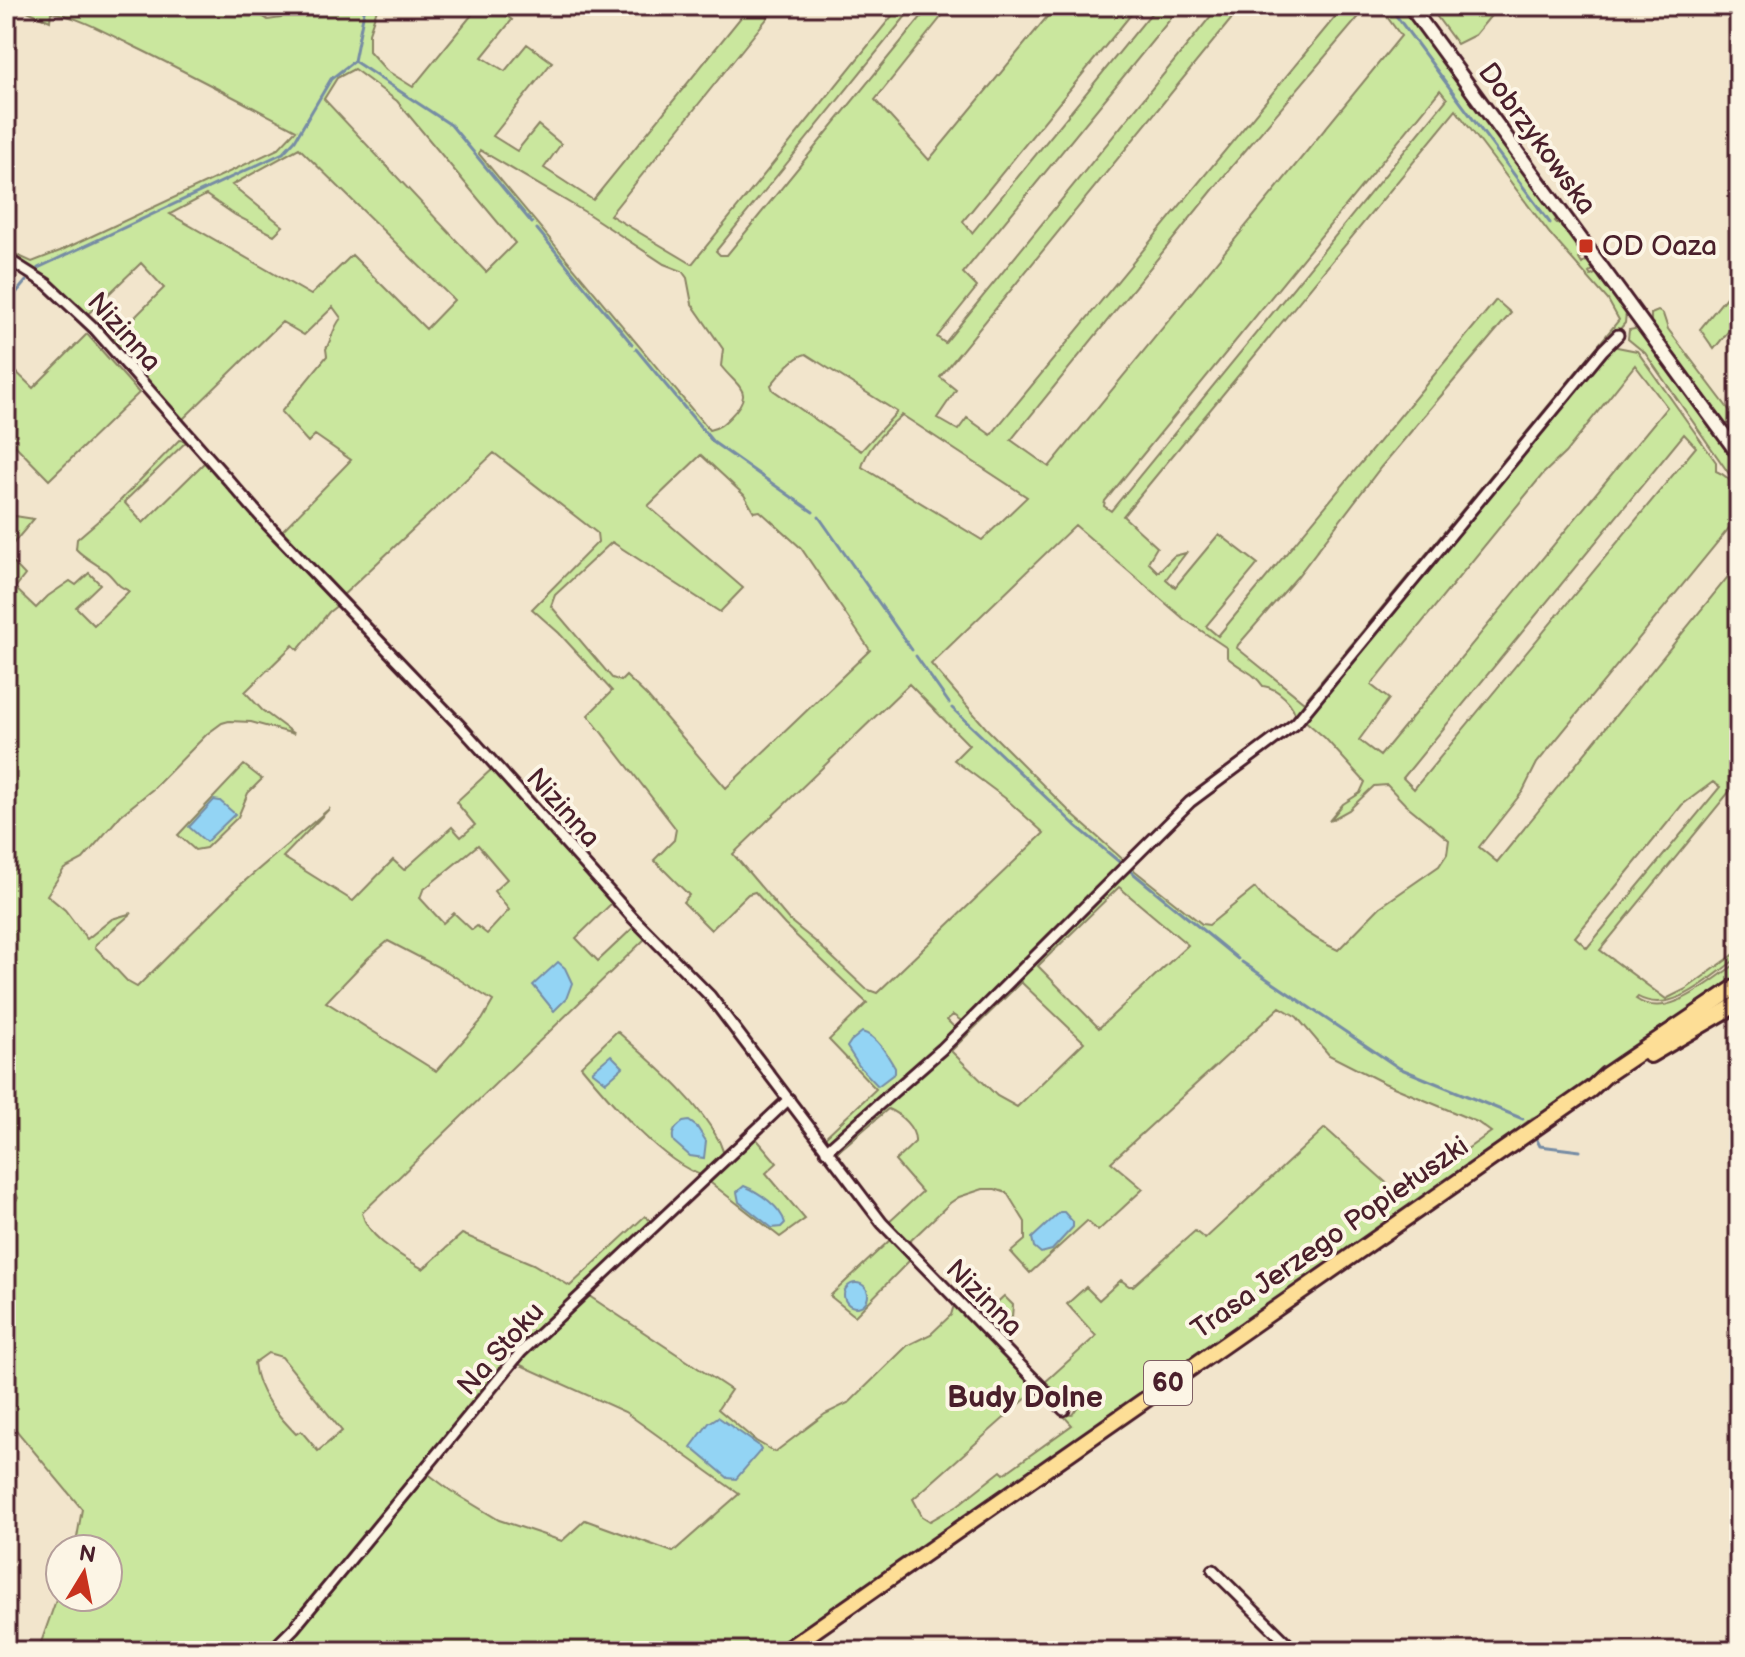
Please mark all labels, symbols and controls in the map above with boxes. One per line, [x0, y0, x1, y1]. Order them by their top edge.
street label: Dobrzykowska [1471, 57, 1603, 221]
place label: OD Oaza [1602, 230, 1717, 263]
marker: OD Oaza [1577, 237, 1595, 255]
street label: Nizinna [80, 286, 168, 378]
street label: Nizinna [519, 762, 607, 854]
street label: Trasa Jerzego Popiełuszki [1185, 1130, 1475, 1346]
street label: Nizinna [939, 1253, 1029, 1343]
street label: Na Stoku [451, 1296, 551, 1402]
road number: 60 [1144, 1361, 1192, 1405]
district label: Budy Dolne [947, 1380, 1103, 1416]
north arrow [44, 1533, 124, 1613]
text: N [77, 1540, 98, 1570]

